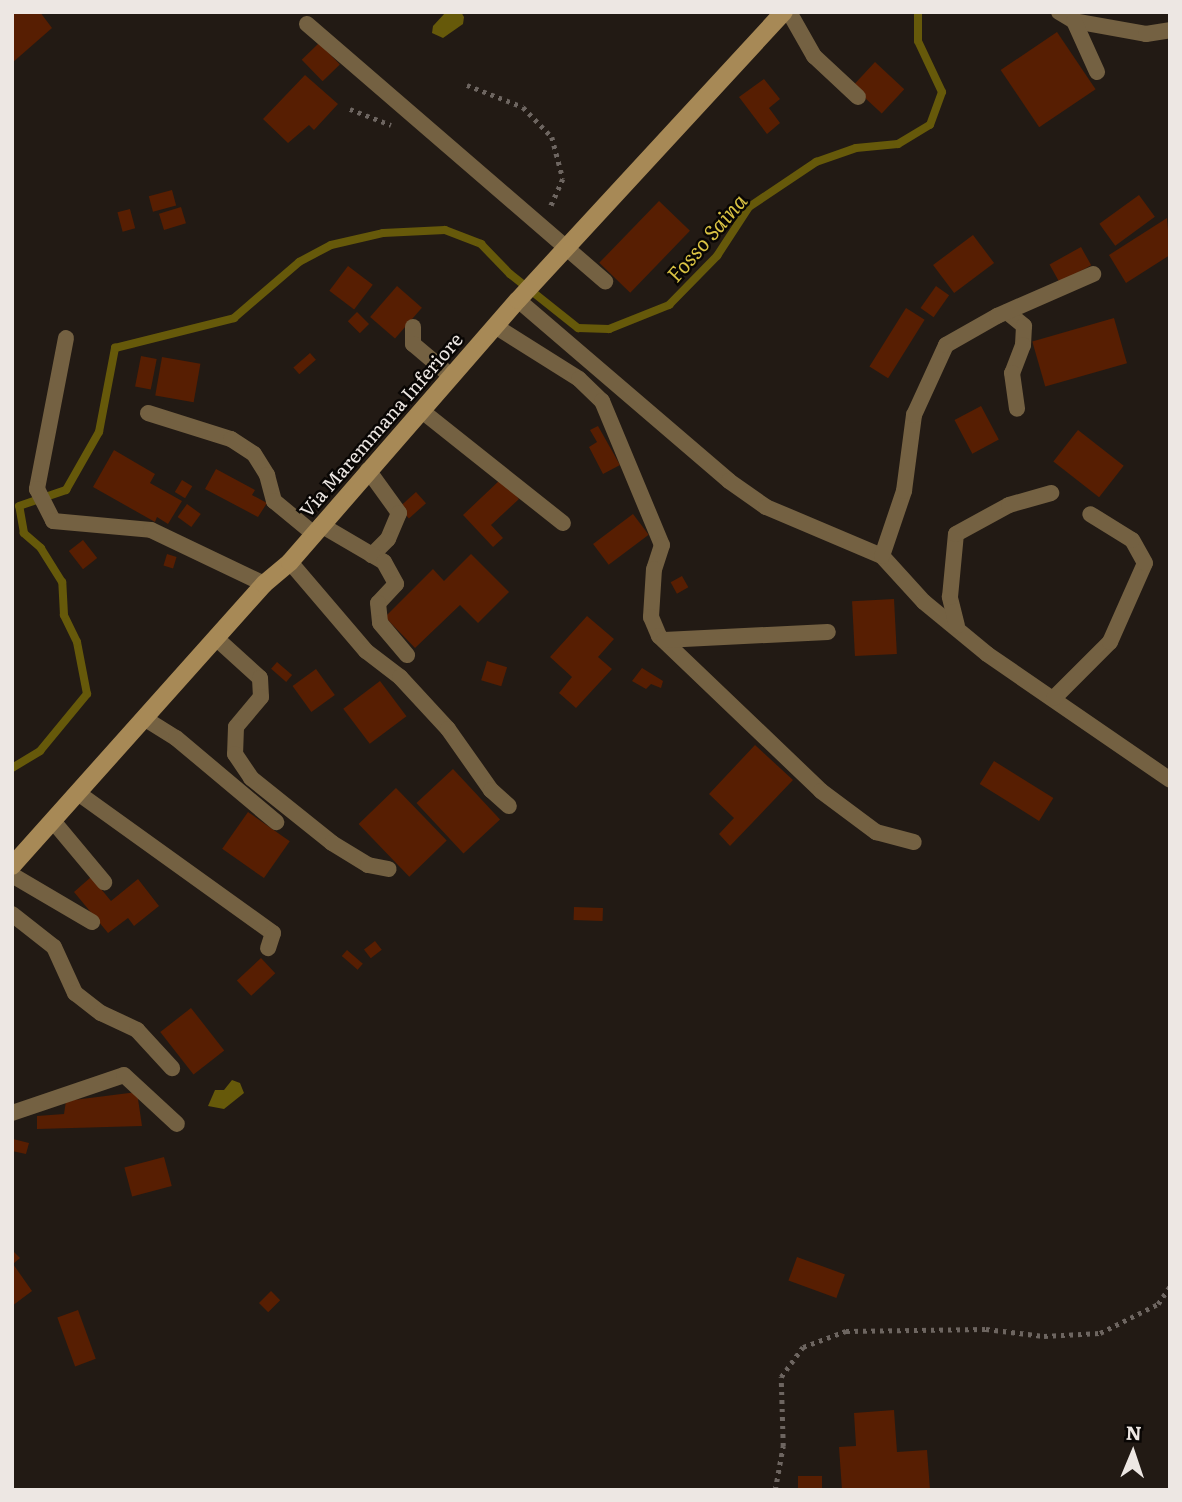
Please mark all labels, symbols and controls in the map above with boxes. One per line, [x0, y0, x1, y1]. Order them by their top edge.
water label: Fosso Saina [661, 188, 751, 286]
street label: Via Maremmana Inferiore [295, 328, 467, 522]
north arrow [1098, 1418, 1168, 1488]
text: N [1125, 1418, 1142, 1446]

